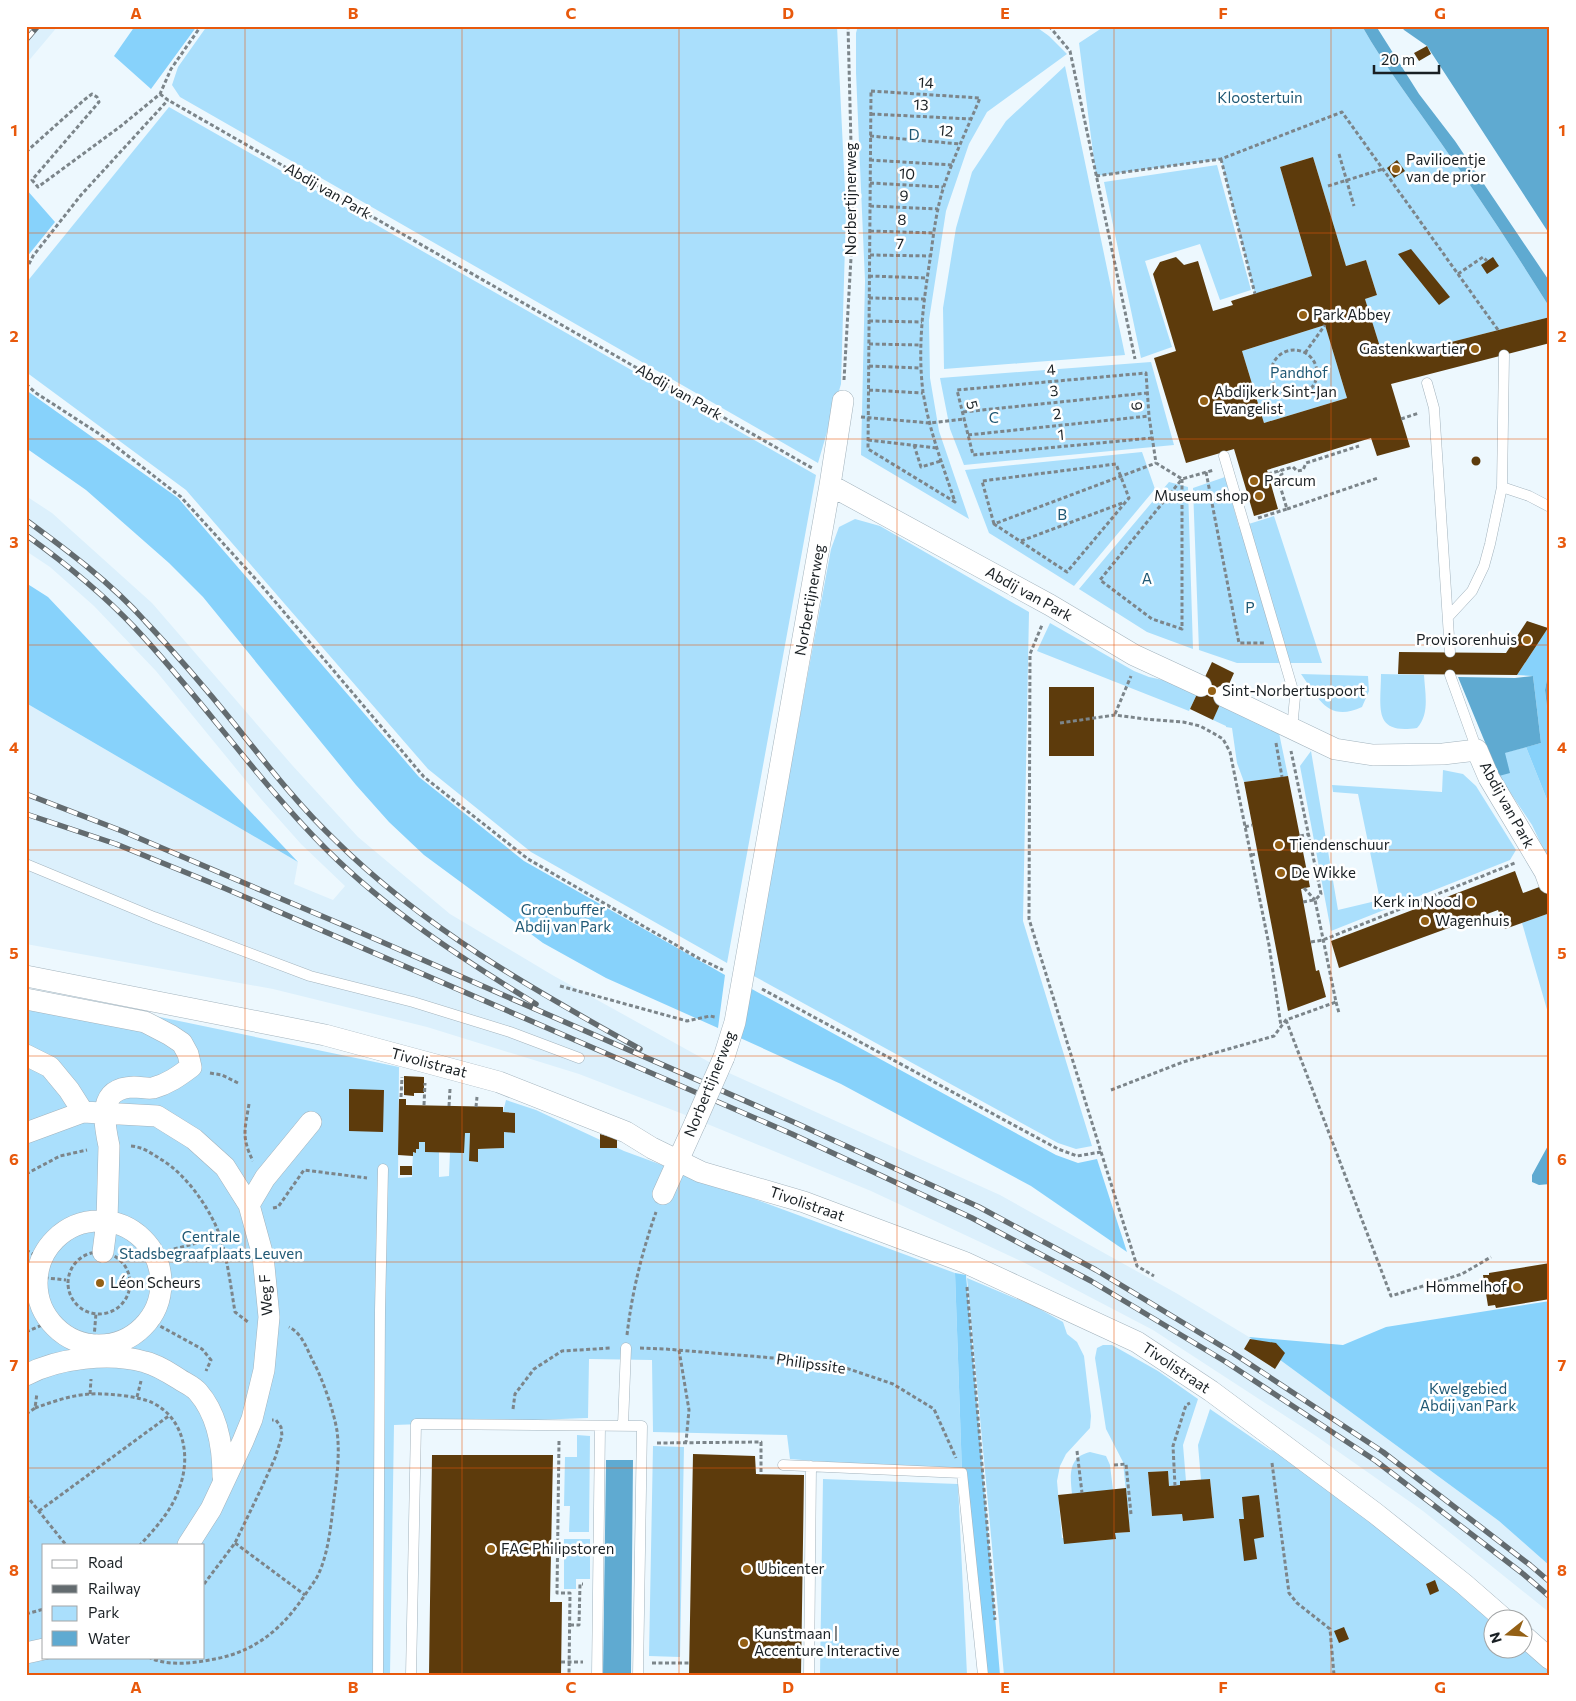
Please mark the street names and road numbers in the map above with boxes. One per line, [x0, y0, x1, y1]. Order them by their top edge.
street label: 14 [918, 73, 934, 91]
street label: 13 [913, 95, 929, 113]
street label: 12 [938, 120, 954, 140]
street label: Norbertijnerweg [841, 142, 859, 256]
street label: Abdij van Park [282, 158, 375, 222]
street label: 10 [898, 164, 916, 182]
street label: 9 [899, 186, 909, 204]
street label: 8 [897, 210, 907, 228]
street label: 7 [896, 234, 904, 252]
street label: Abdij van Park [633, 359, 726, 423]
street label: 4 [1046, 360, 1056, 378]
street label: 3 [1049, 381, 1059, 399]
street label: 5 [963, 398, 983, 411]
street label: 6 [1127, 401, 1145, 411]
street label: 2 [1052, 404, 1062, 422]
street label: 1 [1057, 425, 1065, 443]
street label: Norbertijnerweg [790, 543, 828, 657]
street label: Abdij van Park [983, 562, 1076, 624]
street label: Abdij van Park [1477, 758, 1539, 851]
street label: Norbertijnerweg [680, 1028, 739, 1139]
street label: Tivolistraat [389, 1043, 469, 1081]
street label: Tivolistraat [767, 1182, 847, 1224]
street label: Weg F [255, 1274, 275, 1317]
street label: Tivolistraat [1139, 1338, 1214, 1396]
street label: Philipssite [775, 1349, 847, 1377]

